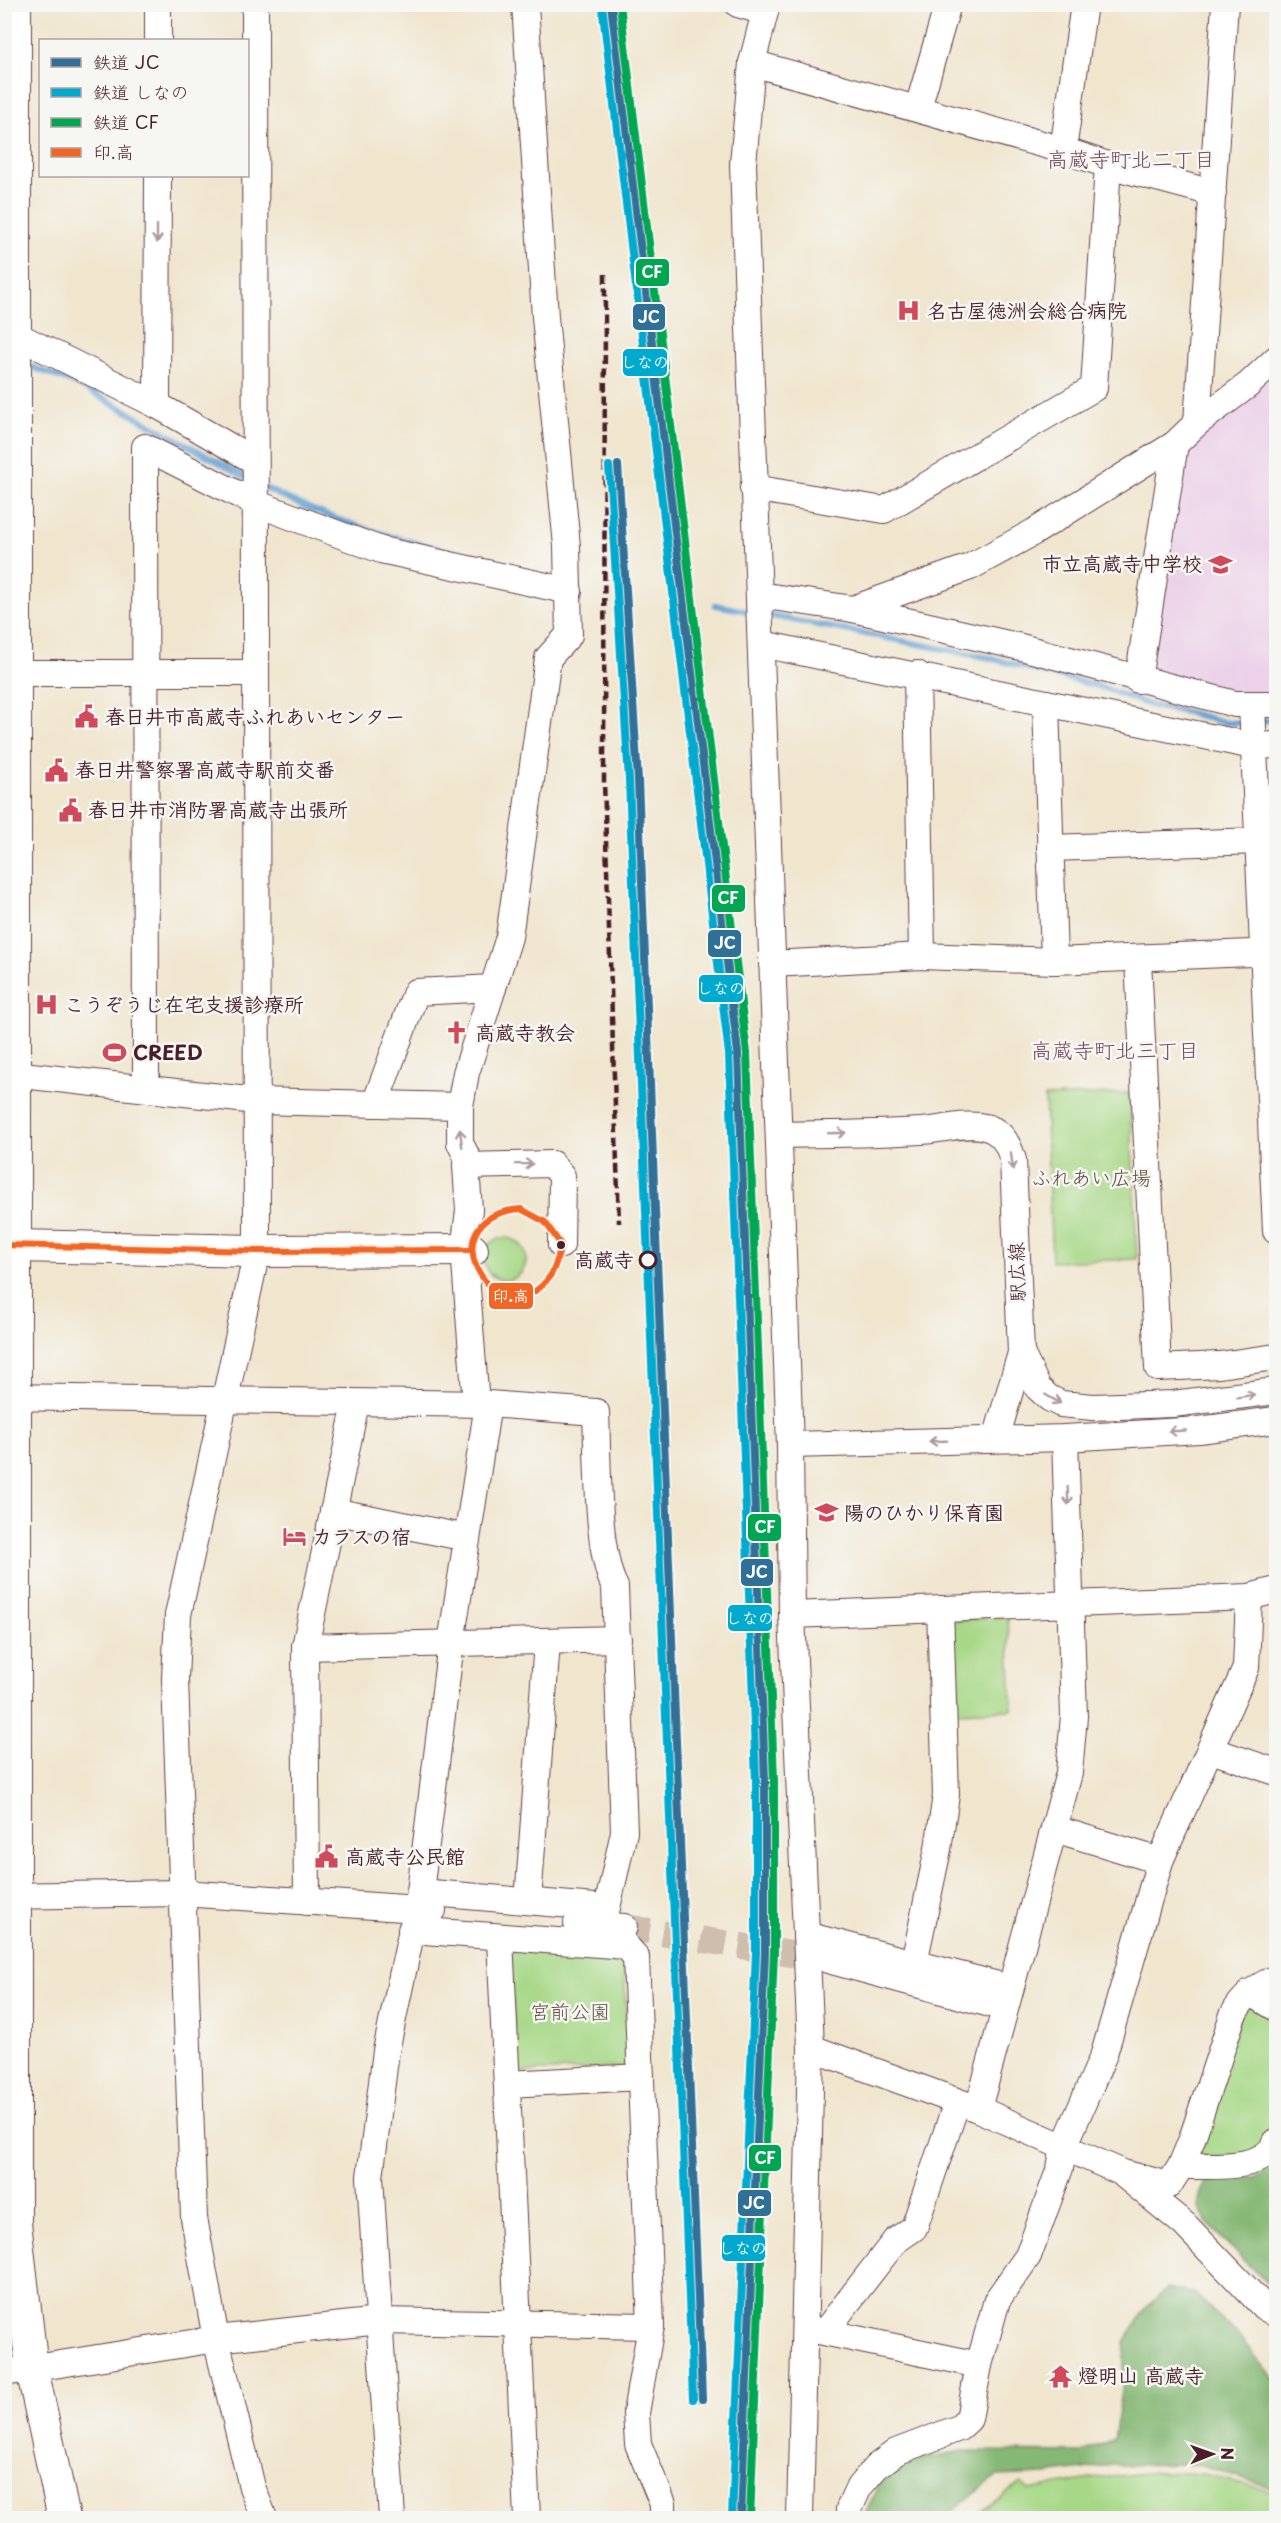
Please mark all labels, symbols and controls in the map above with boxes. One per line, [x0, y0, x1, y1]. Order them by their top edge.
legend [39, 39, 249, 177]
text: 鉄道 JC [93, 48, 160, 75]
text: 鉄道 しなの [93, 78, 189, 105]
text: 鉄道 CF [93, 108, 159, 135]
text: 印.高 [93, 138, 134, 165]
district label: 高蔵寺町北二丁目 [1047, 142, 1215, 174]
one-way arrow [151, 223, 163, 243]
line badge: CF [635, 258, 670, 287]
text: CF [641, 259, 663, 283]
place label: 名古屋徳洲会総合病院 [927, 295, 1127, 325]
hospital icon: 名古屋徳洲会総合病院 [896, 298, 922, 324]
line badge: JC [632, 303, 666, 331]
text: JC [638, 304, 660, 328]
line badge: しなの [622, 348, 668, 377]
text: しなの [621, 349, 669, 373]
place label: 市立高蔵寺中学校 [1042, 548, 1202, 578]
school or university icon: 市立高蔵寺中学校 [1207, 551, 1233, 577]
place label: 春日井市高蔵寺ふれあいセンター [105, 701, 405, 731]
public building icon: 春日井市高蔵寺ふれあいセンター [74, 704, 100, 730]
place label: 春日井警察署高蔵寺駅前交番 [75, 754, 335, 784]
public building icon: 春日井警察署高蔵寺駅前交番 [44, 757, 70, 783]
place label: 春日井市消防署高蔵寺出張所 [88, 794, 348, 824]
public building icon: 春日井市消防署高蔵寺出張所 [57, 797, 83, 823]
line badge: CF [711, 884, 746, 913]
text: CF [717, 885, 739, 909]
line badge: JC [707, 929, 742, 958]
text: JC [714, 930, 736, 954]
line badge: しなの [698, 974, 744, 1003]
text: しなの [697, 975, 745, 999]
place label: こうぞうじ在宅支援診療所 [64, 989, 304, 1019]
hospital icon: こうぞうじ在宅支援診療所 [33, 992, 59, 1018]
place label: 高蔵寺教会 [475, 1017, 575, 1047]
church icon: 高蔵寺教会 [444, 1020, 470, 1046]
district label: 高蔵寺町北三丁目 [1031, 1033, 1199, 1065]
place label: CREED [133, 1037, 203, 1067]
sports icon: CREED [102, 1040, 128, 1066]
one-way arrow [827, 1128, 847, 1139]
one-way arrow [455, 1129, 466, 1148]
one-way arrow [1006, 1151, 1017, 1170]
one-way arrow [514, 1159, 534, 1170]
park label: ふれあい広場 [1031, 1162, 1151, 1192]
unlabelled marker [555, 1239, 567, 1251]
street label: 駅広線 [1000, 1242, 1032, 1303]
place label: 高蔵寺 [574, 1244, 634, 1274]
marker: 高蔵寺 [639, 1251, 657, 1269]
line badge: 印.高 [488, 1282, 534, 1310]
text: 印.高 [493, 1283, 529, 1307]
one-way arrow [1236, 1390, 1255, 1401]
one-way arrow [1044, 1393, 1061, 1405]
one-way arrow [1167, 1426, 1187, 1437]
one-way arrow [928, 1435, 948, 1447]
one-way arrow [1062, 1486, 1073, 1506]
place label: 陽のひかり保育園 [844, 1497, 1004, 1527]
school or university icon: 陽のひかり保育園 [813, 1500, 839, 1526]
line badge: CF [747, 1513, 782, 1542]
text: CF [754, 1514, 776, 1538]
place label: カラスの宿 [312, 1521, 411, 1551]
hotel icon: カラスの宿 [281, 1524, 307, 1550]
line badge: JC [740, 1558, 774, 1587]
text: JC [746, 1559, 768, 1583]
line badge: しなの [727, 1604, 773, 1632]
text: しなの [726, 1605, 774, 1629]
place label: 高蔵寺公民館 [345, 1841, 465, 1871]
public building icon: 高蔵寺公民館 [314, 1844, 340, 1870]
park label: 宮前公園 [530, 1996, 610, 2026]
line badge: CF [748, 2144, 782, 2172]
text: CF [754, 2145, 776, 2169]
line badge: JC [737, 2189, 772, 2217]
text: JC [743, 2190, 765, 2214]
line badge: しなの [721, 2234, 766, 2262]
text: しなの [719, 2235, 767, 2259]
place label: 燈明山 高蔵寺 [1078, 2360, 1204, 2390]
temple icon: 燈明山 高蔵寺 [1047, 2363, 1073, 2389]
north arrow [1182, 2424, 1242, 2484]
text: N [1216, 2447, 1240, 2460]

